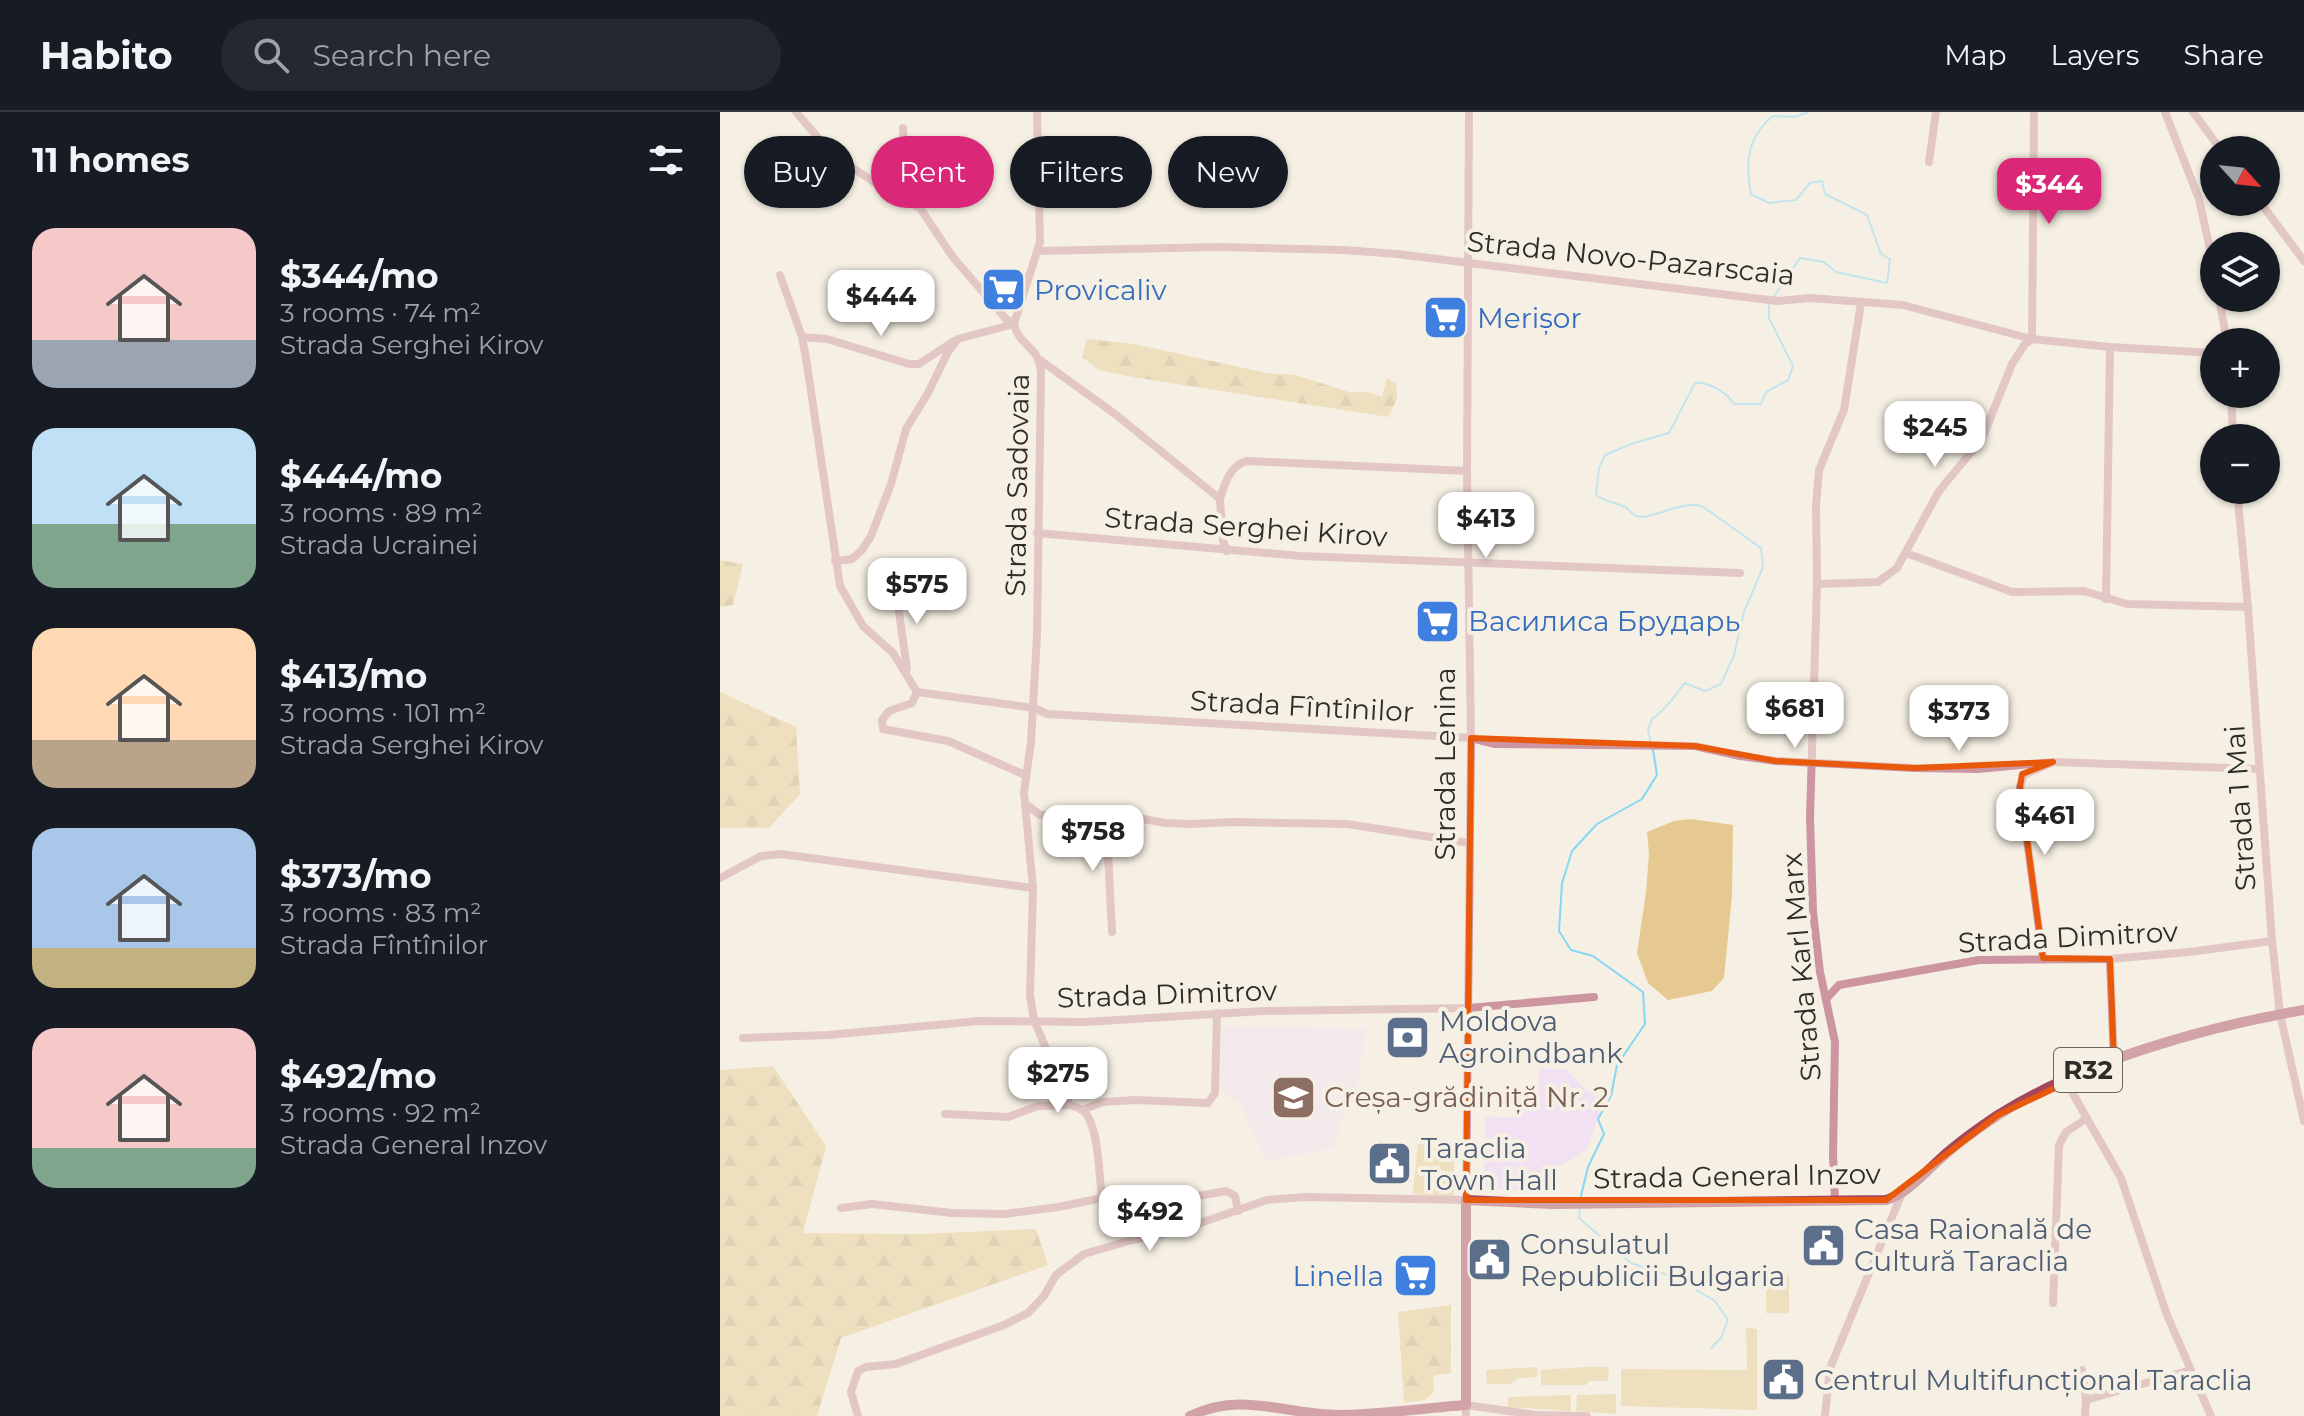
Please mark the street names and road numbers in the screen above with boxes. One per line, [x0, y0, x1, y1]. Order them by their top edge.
street label: Strada Novo-Pazarscaia [1465, 224, 1797, 292]
street label: Strada Sadovaia [998, 373, 1036, 597]
street label: Strada Serghei Kirov [1103, 500, 1389, 554]
street label: Strada Lenina [1428, 667, 1462, 861]
street label: Strada Fîntînilor [1189, 683, 1415, 729]
street label: Strada 1 Mai [2217, 724, 2263, 892]
street label: Strada Karl Marx [1774, 851, 1828, 1083]
street label: Strada Dimitrov [1957, 914, 2180, 960]
street label: Strada Dimitrov [1056, 973, 1278, 1015]
road number: R32 [2054, 1048, 2122, 1092]
street label: Strada General Inzov [1593, 1156, 1882, 1196]

